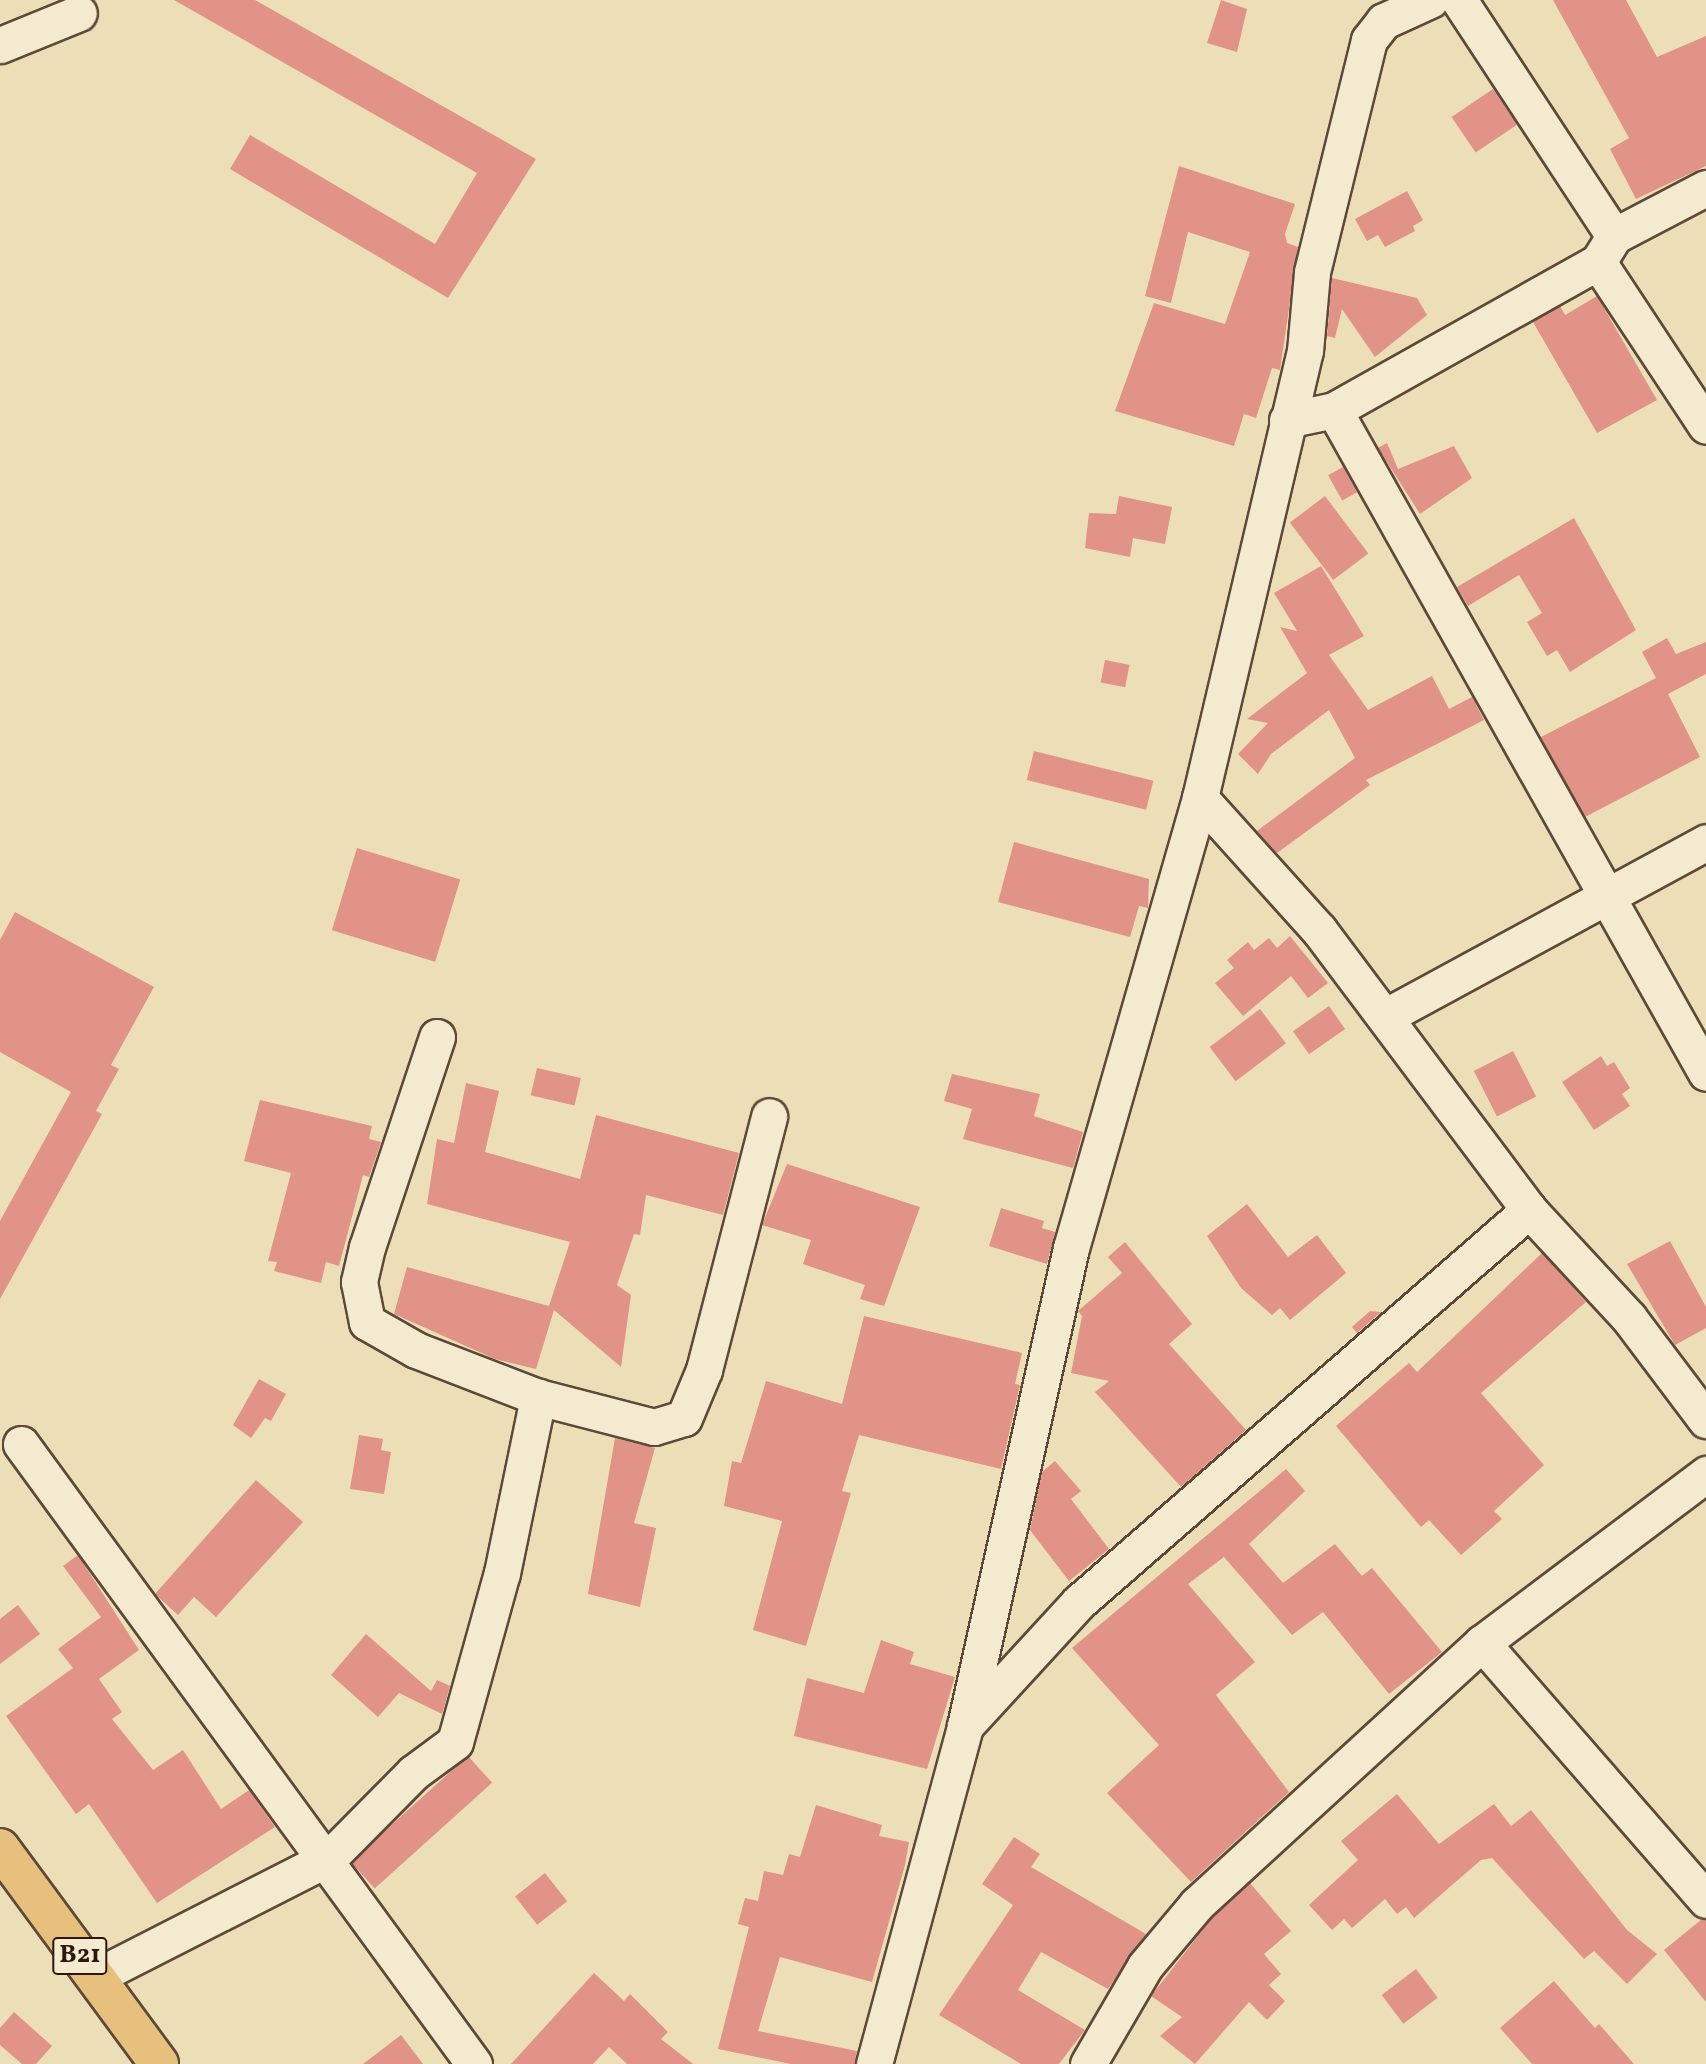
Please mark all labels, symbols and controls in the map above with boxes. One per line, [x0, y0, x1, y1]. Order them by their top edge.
road number: B21 [52, 1934, 108, 1979]

